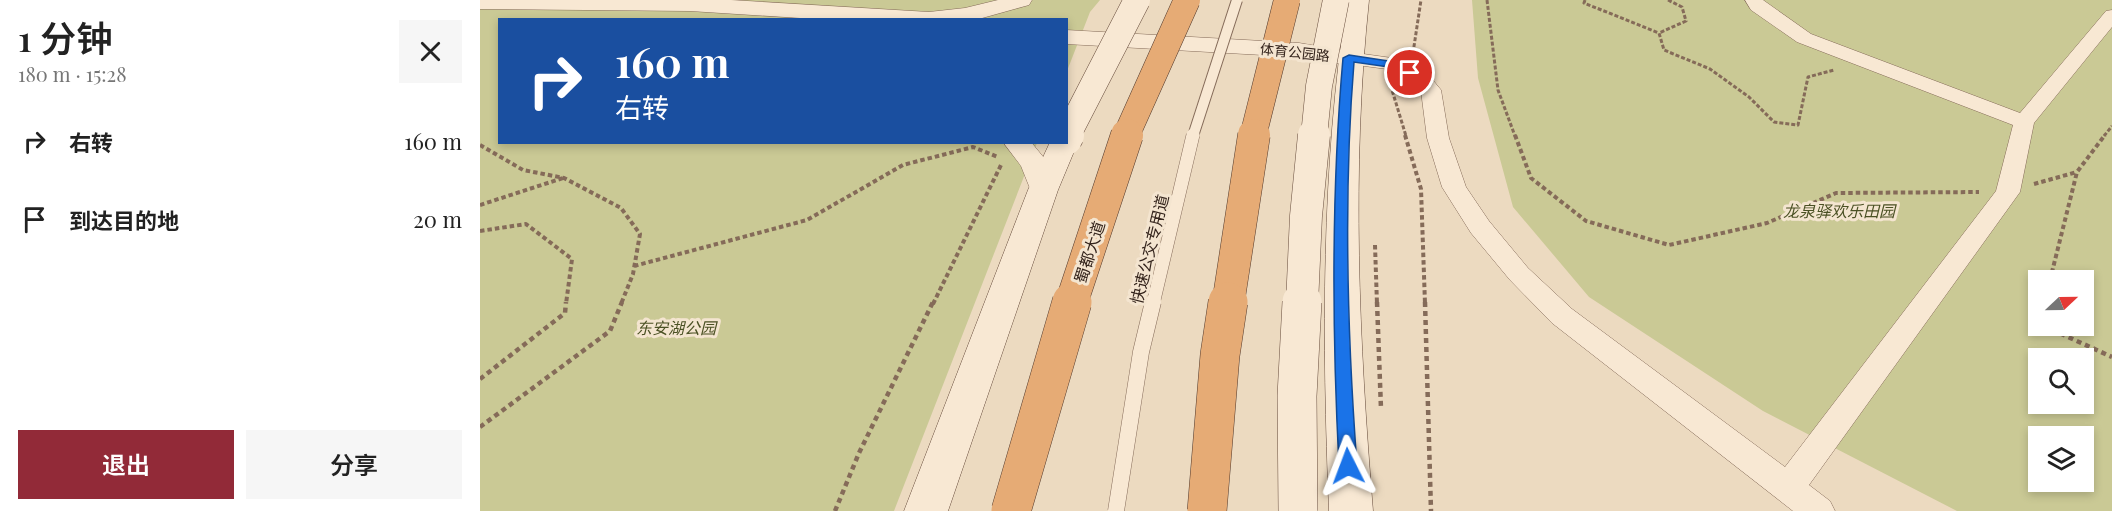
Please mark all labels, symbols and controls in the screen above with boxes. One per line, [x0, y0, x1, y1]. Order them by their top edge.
text: 1 分钟 [18, 13, 112, 61]
button: close [399, 20, 462, 83]
text: 160 m [615, 33, 730, 89]
street label: 体育公园路 [1259, 39, 1331, 65]
icon: right [516, 42, 594, 120]
pin [1384, 47, 1435, 98]
icon: arrive [1393, 56, 1426, 89]
text: 180 m · 15:28 [18, 60, 127, 87]
text: 右转 [615, 89, 669, 125]
icon: right [18, 125, 51, 158]
text: 160 m [404, 126, 462, 156]
text: 右转 [69, 127, 113, 157]
street label: 快速公交专用道 [1125, 192, 1173, 306]
park label: 龙泉驿欢乐田园 [1783, 200, 1897, 221]
icon: arrive [18, 203, 51, 236]
text: 20 m [413, 204, 462, 234]
text: 到达目的地 [69, 205, 179, 235]
street label: 蜀都大道 [1069, 218, 1109, 286]
north arrow [2028, 270, 2094, 336]
map controls [2028, 270, 2094, 492]
park label: 东安湖公园 [636, 317, 718, 338]
button: search [2028, 348, 2094, 414]
button: layers [2028, 426, 2094, 492]
button: 退出 [18, 430, 234, 499]
button: 分享 [246, 430, 462, 499]
position arrow [1316, 434, 1380, 498]

